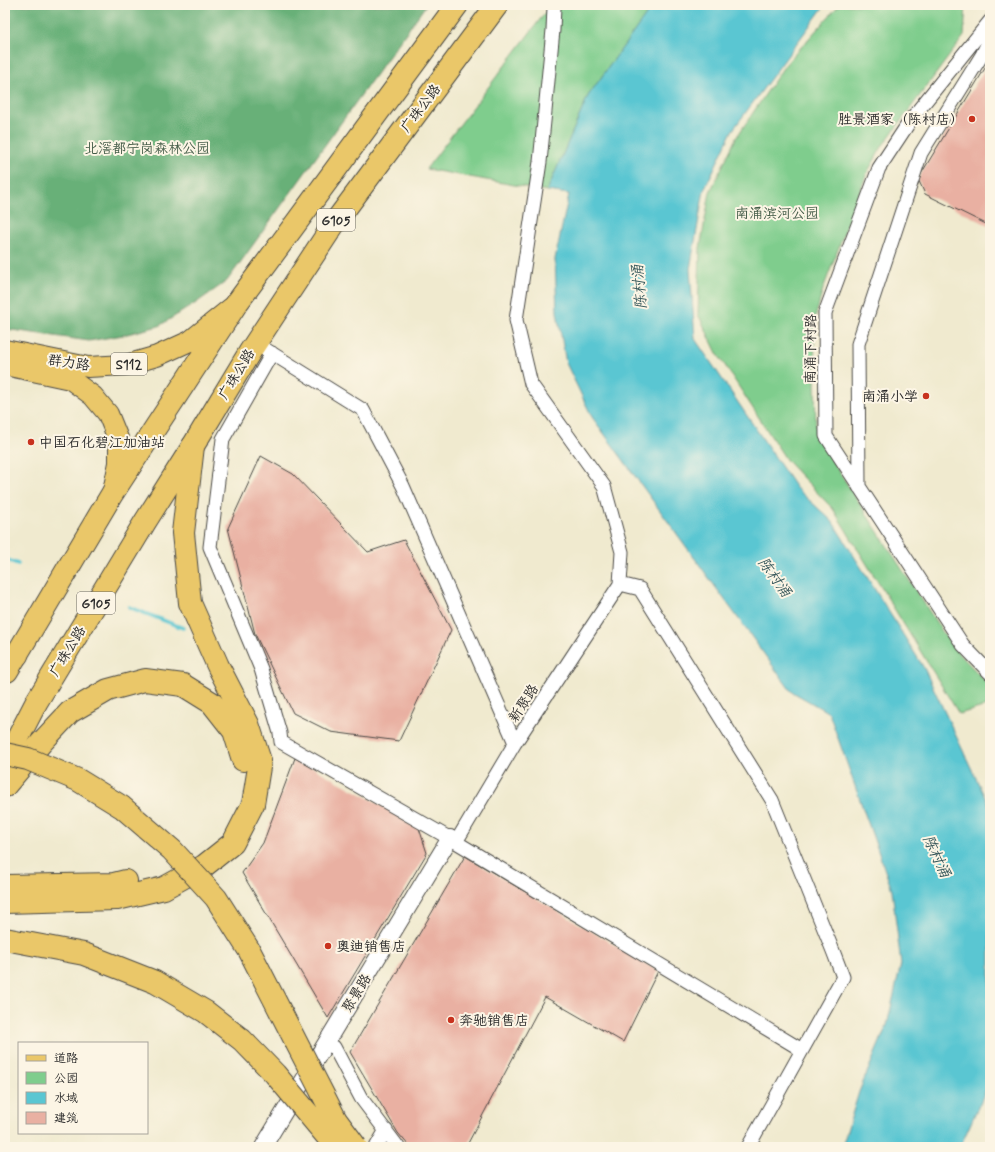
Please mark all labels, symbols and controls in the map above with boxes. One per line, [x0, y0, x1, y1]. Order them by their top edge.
street label: 广珠公路 [397, 81, 445, 136]
place label: 胜景酒家（陈村店） [838, 111, 964, 129]
marker: 胜景酒家（陈村店） [967, 114, 977, 124]
park label: 北滘都宁岗森林公园 [84, 140, 210, 158]
park label: 南涌滨河公园 [735, 205, 819, 223]
road number: G105 [317, 209, 355, 231]
water label: 陈村涌 [628, 263, 652, 310]
street label: 南涌下村路 [801, 314, 821, 384]
street label: 广珠公路 [215, 346, 259, 403]
street label: 群力路 [47, 351, 91, 375]
road number: S112 [111, 353, 147, 375]
place label: 南涌小学 [862, 388, 918, 406]
marker: 南涌小学 [921, 391, 931, 401]
place label: 中国石化碧江加油站 [39, 434, 165, 452]
marker: 中国石化碧江加油站 [26, 437, 36, 447]
water label: 陈村涌 [753, 554, 796, 602]
road number: G105 [77, 592, 115, 614]
street label: 广珠公路 [46, 623, 90, 680]
street label: 新聚路 [505, 681, 543, 726]
water label: 陈村涌 [918, 832, 955, 882]
place label: 奥迪销售店 [336, 938, 406, 956]
marker: 奥迪销售店 [323, 941, 333, 951]
street label: 聚景路 [338, 971, 375, 1016]
place label: 奔驰销售店 [459, 1012, 529, 1030]
marker: 奔驰销售店 [446, 1015, 456, 1025]
legend [18, 1042, 148, 1134]
text: 道路 [54, 1051, 78, 1067]
text: 公园 [54, 1071, 78, 1087]
text: 水域 [54, 1091, 78, 1107]
text: 建筑 [54, 1111, 78, 1127]

